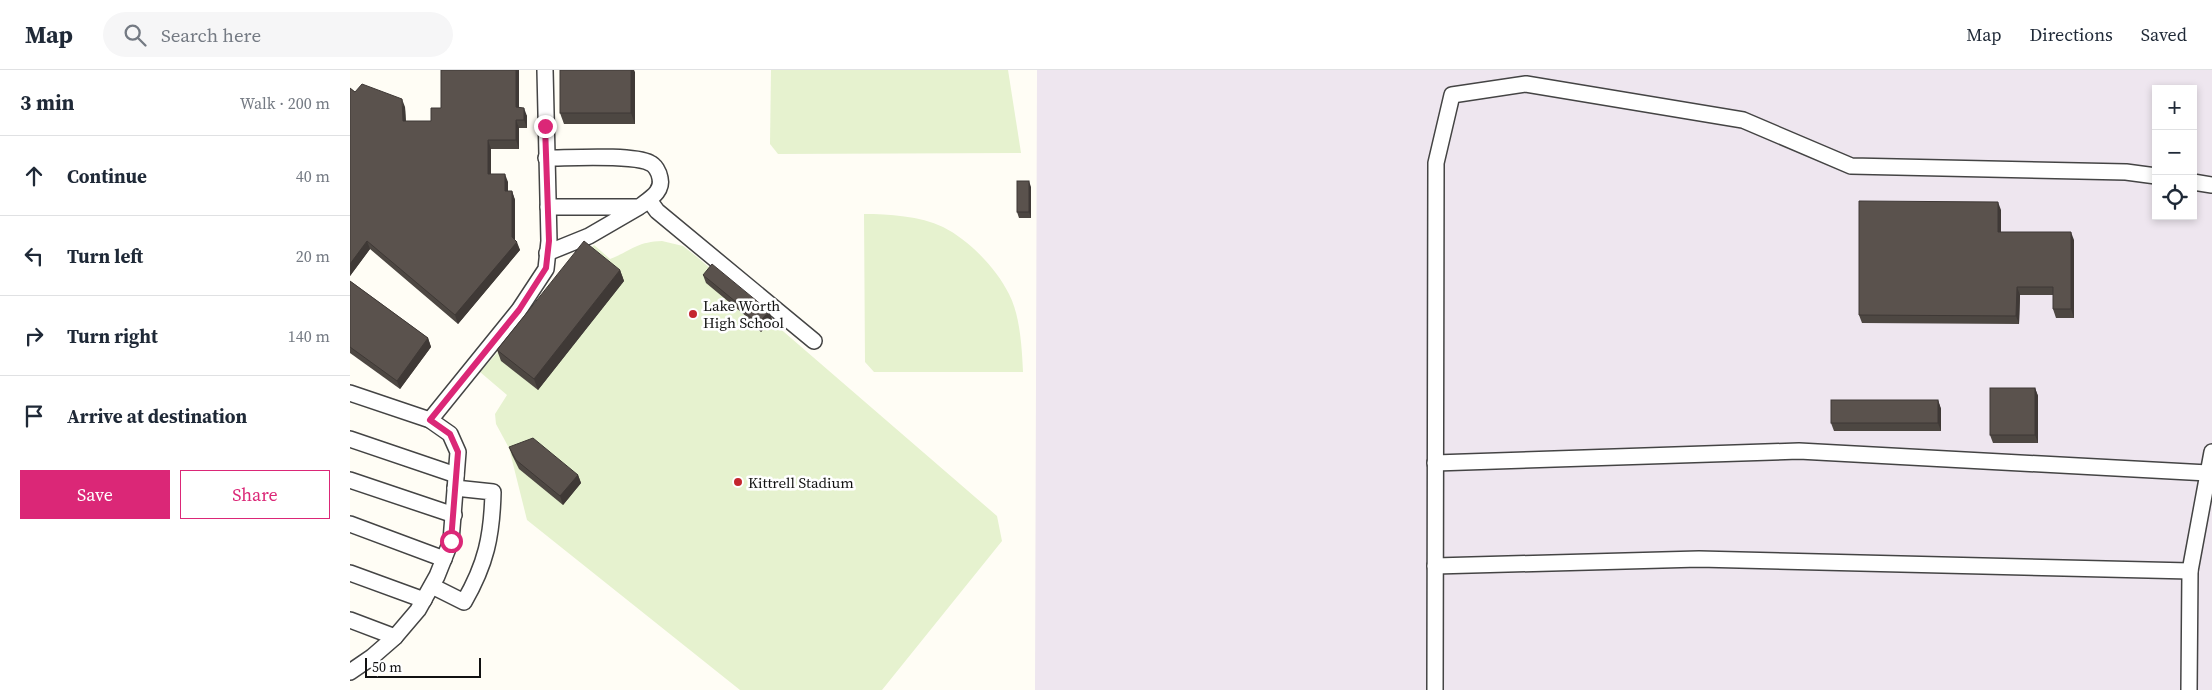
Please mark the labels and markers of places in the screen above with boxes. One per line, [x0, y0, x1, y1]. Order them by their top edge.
place label: Lake Worth High School [703, 295, 785, 333]
marker: Lake Worth High School [687, 308, 699, 320]
place label: Kittrell Stadium [748, 472, 854, 493]
marker: Kittrell Stadium [732, 476, 744, 488]

